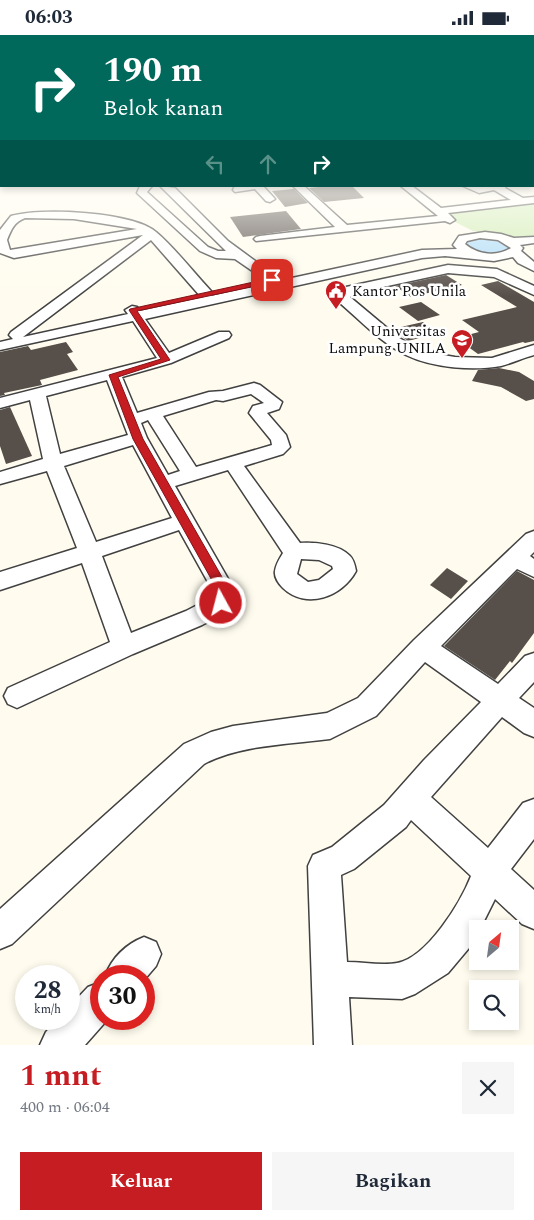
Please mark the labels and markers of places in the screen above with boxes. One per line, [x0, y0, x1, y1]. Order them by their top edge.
pin [251, 259, 293, 301]
public building icon: Kantor Pos Unila [324, 279, 348, 310]
place label: Kantor Pos Unila [352, 280, 467, 303]
place label: Universitas Lampung UNILA [329, 320, 446, 360]
school or university icon: Universitas Lampung UNILA [450, 328, 474, 359]

